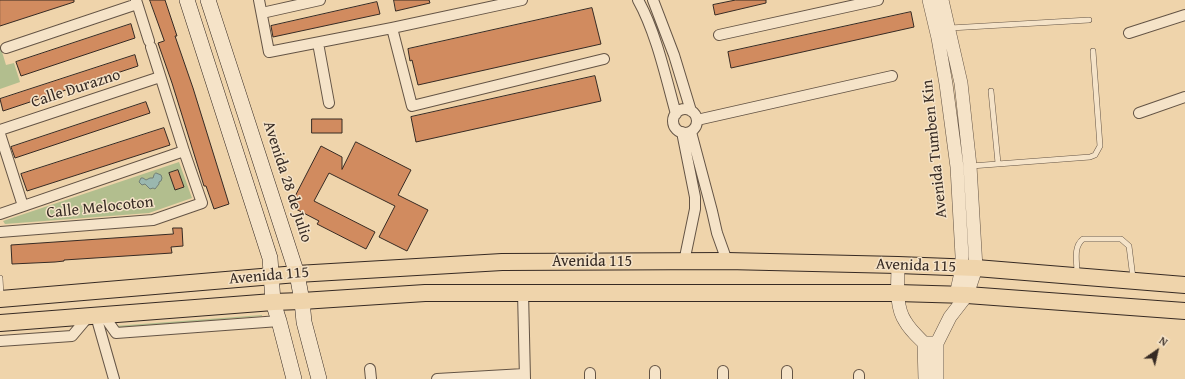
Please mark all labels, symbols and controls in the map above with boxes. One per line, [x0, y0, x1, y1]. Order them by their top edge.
street label: Calle Durazno [29, 66, 123, 112]
street label: Avenida Tumben Kin [918, 79, 952, 219]
street label: Avenida 28 de Julio [258, 119, 316, 245]
street label: Calle Melocoton [45, 193, 155, 223]
street label: Avenida 115 [552, 252, 632, 272]
street label: Avenida 115 [876, 255, 956, 277]
street label: Avenida 115 [228, 263, 310, 289]
north arrow [1137, 331, 1177, 371]
text: N [1156, 332, 1171, 350]

